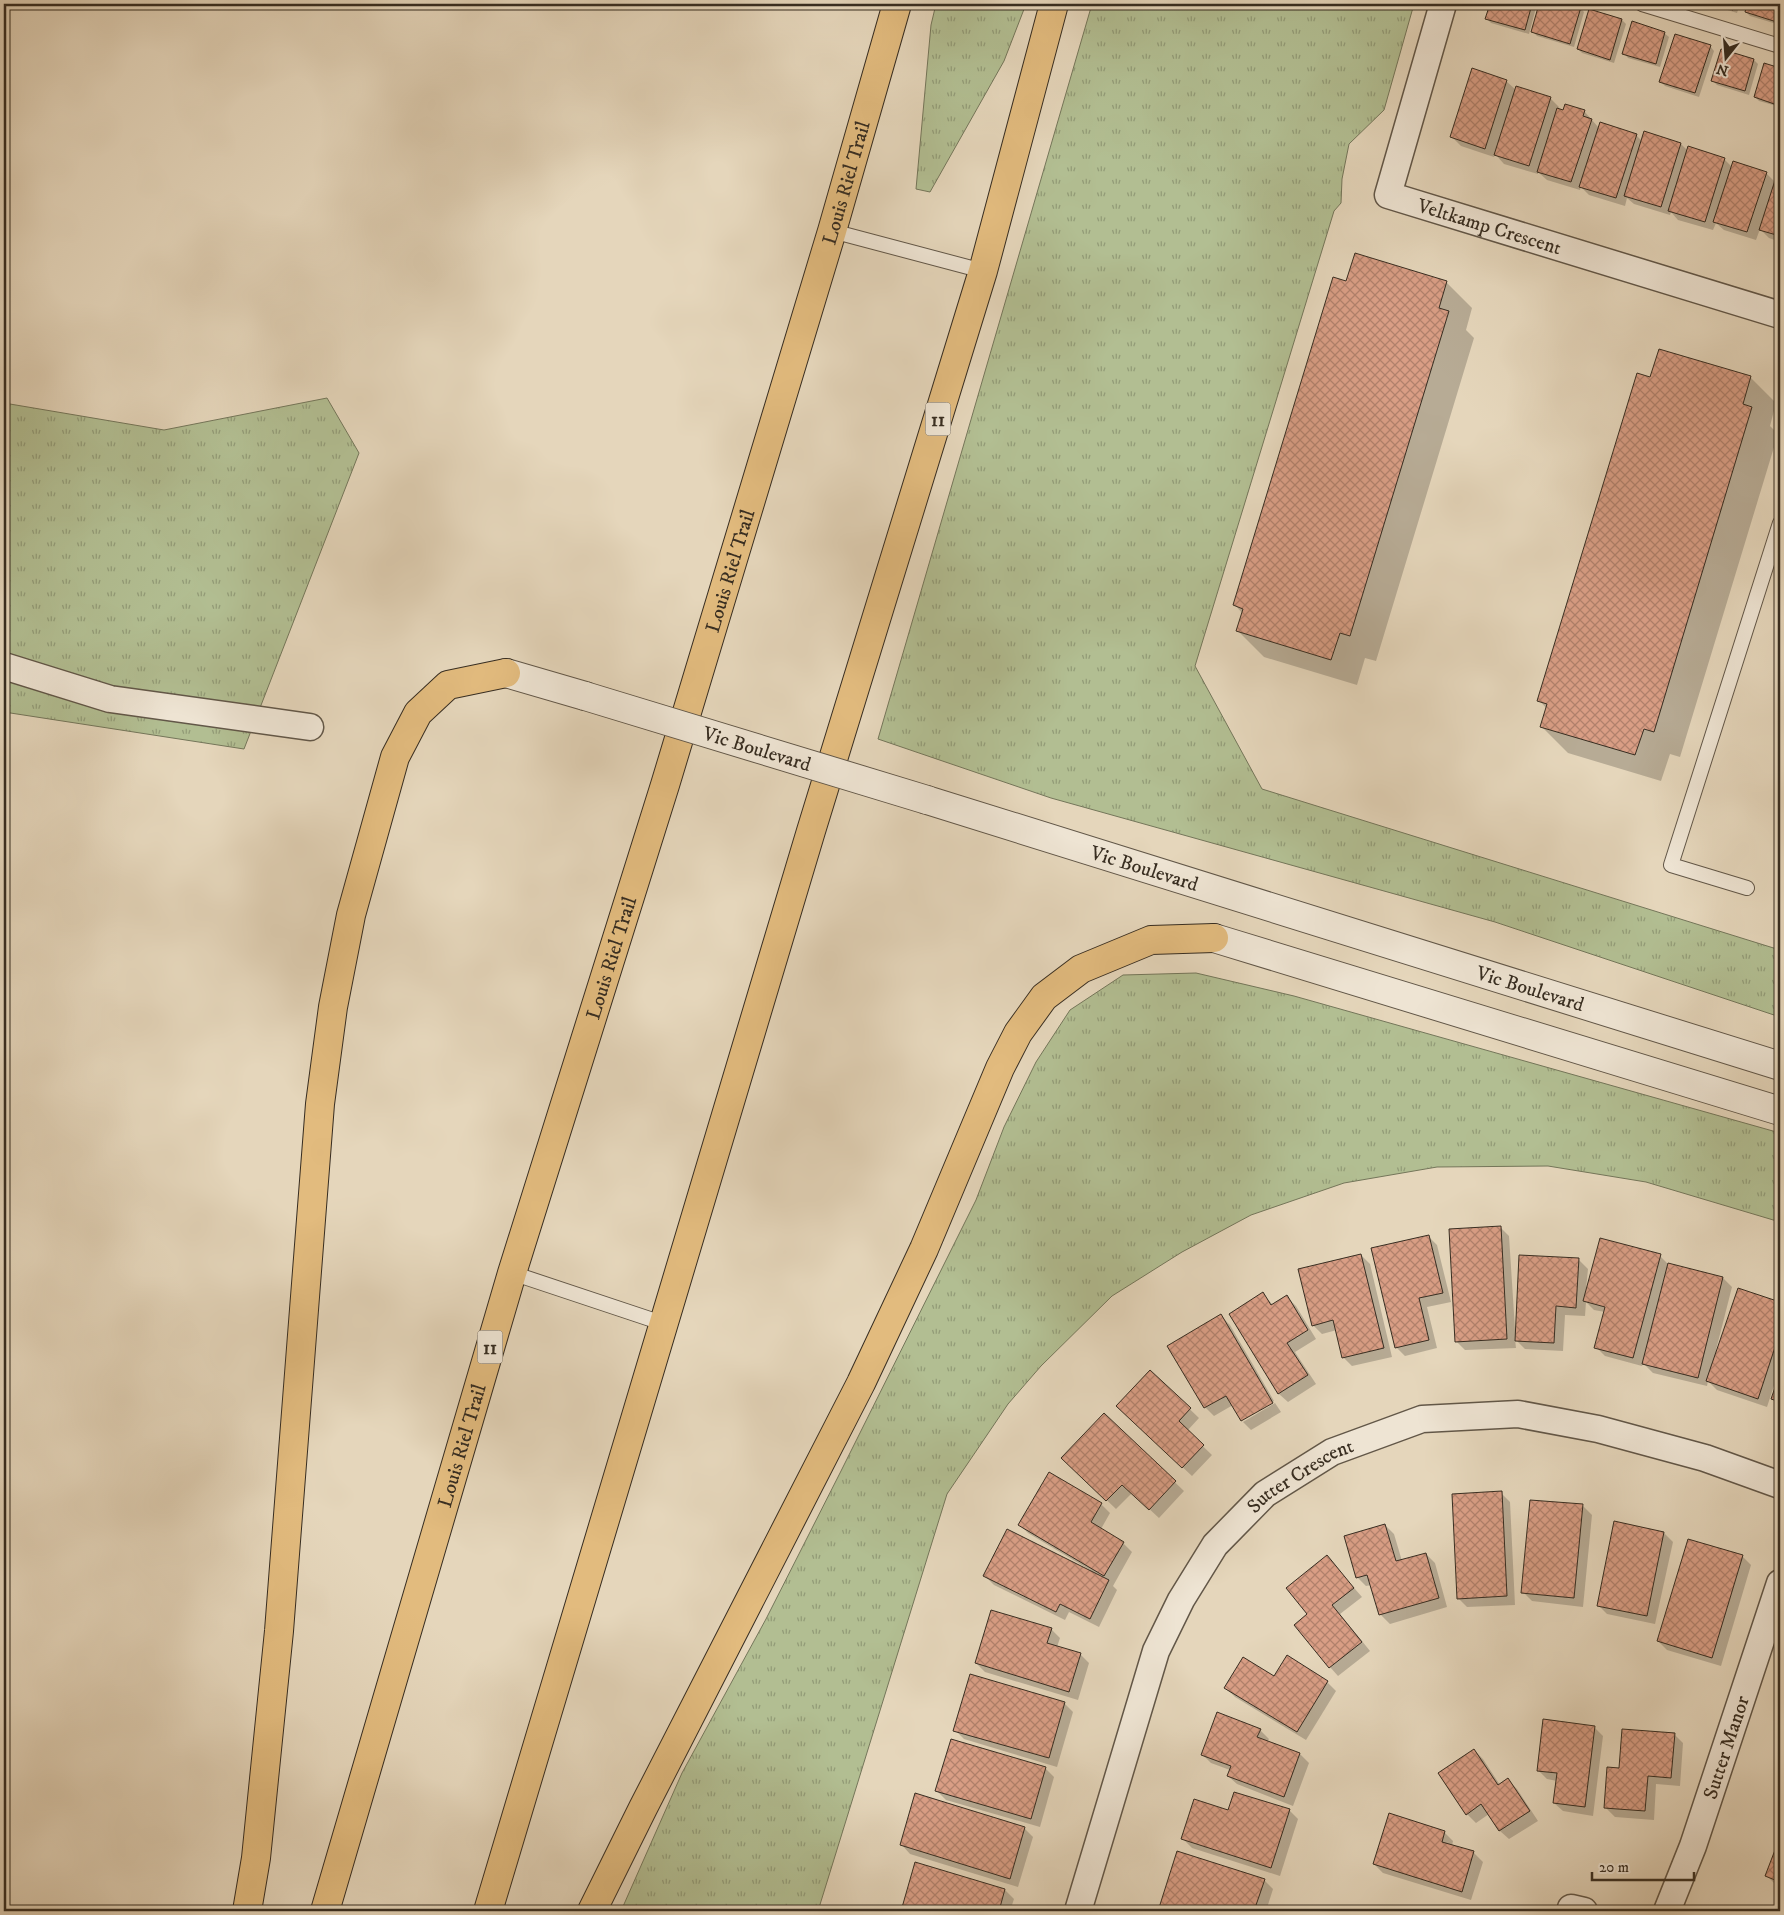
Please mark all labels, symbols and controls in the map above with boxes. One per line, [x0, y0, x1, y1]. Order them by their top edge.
north arrow [1702, 32, 1752, 82]
text: N [1714, 59, 1731, 80]
street label: Louis Riel Trail [818, 119, 877, 248]
street label: Veltkamp Crescent [1413, 193, 1564, 261]
road number: 11 [926, 402, 950, 436]
street label: Louis Riel Trail [701, 507, 761, 636]
street label: Vic Boulevard [699, 721, 814, 778]
street label: Vic Boulevard [1086, 840, 1201, 898]
street label: Louis Riel Trail [581, 894, 643, 1023]
street label: Vic Boulevard [1472, 961, 1587, 1018]
road number: 11 [478, 1330, 502, 1364]
street label: Louis Riel Trail [433, 1381, 493, 1511]
street label: Sutter Crescent [1242, 1434, 1357, 1519]
street label: Sutter Manor [1698, 1692, 1756, 1803]
scale bar [1592, 1850, 1694, 1882]
text: 20 m [1599, 1858, 1629, 1877]

